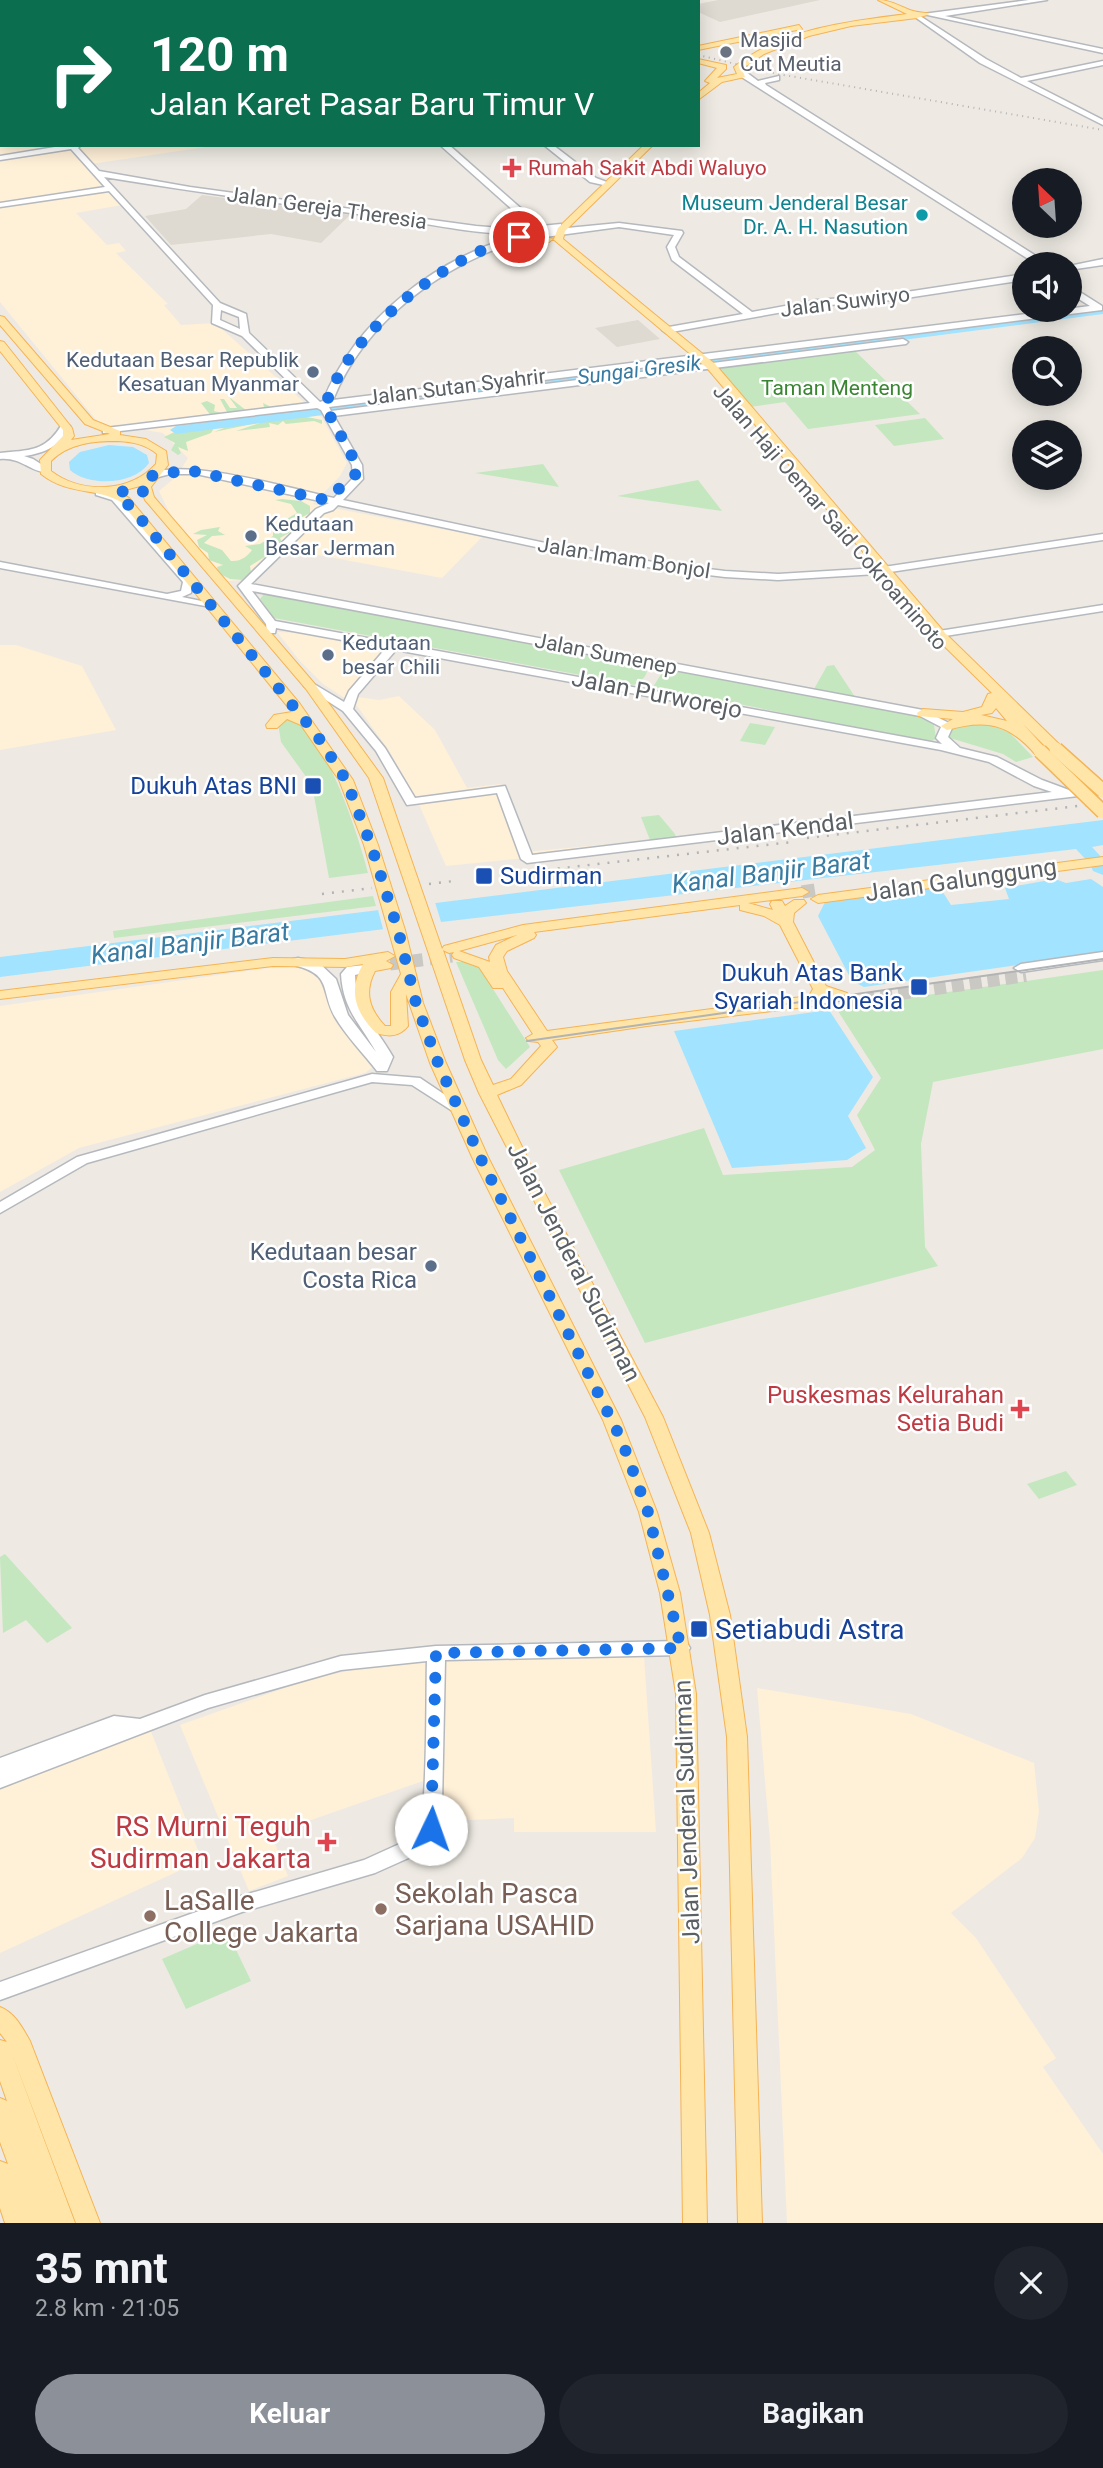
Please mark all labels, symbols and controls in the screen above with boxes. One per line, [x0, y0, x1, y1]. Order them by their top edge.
text: 120 m [150, 26, 289, 83]
icon: right [35, 28, 126, 119]
place label: Masjid Cut Meutia [740, 28, 842, 76]
marker: Masjid Cut Meutia [718, 44, 734, 60]
text: Jalan Karet Pasar Baru Timur V [150, 85, 594, 123]
place label: Rumah Sakit Abdi Waluyo [528, 156, 767, 180]
marker: Rumah Sakit Abdi Waluyo [502, 158, 522, 178]
north arrow [1012, 168, 1082, 238]
map controls [1012, 168, 1082, 490]
street label: Jalan Gereja Theresia [225, 182, 429, 234]
place label: Museum Jenderal Besar Dr. A. H. Nasution [682, 191, 908, 239]
pin [489, 207, 549, 267]
marker: Museum Jenderal Besar Dr. A. H. Nasution [914, 207, 930, 223]
icon: arrive [500, 218, 538, 256]
button: sound [1012, 252, 1082, 322]
street label: Jalan Suwiryo [779, 282, 911, 322]
button: search [1012, 336, 1082, 406]
place label: Kedutaan Besar Republik Kesatuan Myanmar [66, 348, 299, 396]
water label: Sungai Gresik [576, 350, 703, 389]
marker: Kedutaan Besar Republik Kesatuan Myanmar [305, 364, 321, 380]
street label: Jalan Sutan Syahrir [365, 364, 547, 410]
park label: Taman Menteng [761, 376, 913, 400]
street label: Jalan Haji Oemar Said Cokroaminoto [708, 379, 952, 655]
button: layers [1012, 420, 1082, 490]
place label: Kedutaan Besar Jerman [265, 512, 395, 560]
marker: Kedutaan Besar Jerman [243, 528, 259, 544]
street label: Jalan Imam Bonjol [536, 533, 712, 583]
street label: Jalan Sumenep [533, 628, 679, 680]
place label: Kedutaan besar Chili [342, 631, 440, 679]
marker: Kedutaan besar Chili [320, 647, 336, 663]
street label: Jalan Purworejo [569, 664, 745, 724]
place label: Dukuh Atas BNI [130, 772, 297, 800]
marker: Dukuh Atas BNI [303, 776, 323, 796]
street label: Jalan Kendal [715, 807, 855, 851]
water label: Kanal Banjir Barat [670, 845, 873, 899]
street label: Jalan Galunggung [863, 853, 1059, 907]
place label: Sudirman [500, 862, 602, 890]
marker: Sudirman [474, 866, 494, 886]
water label: Kanal Banjir Barat [89, 916, 292, 970]
place label: Dukuh Atas Bank Syariah Indonesia [714, 959, 904, 1015]
marker: Dukuh Atas Bank Syariah Indonesia [909, 977, 929, 997]
street label: Jalan Jenderal Sudirman [501, 1138, 647, 1386]
place label: Kedutaan besar Costa Rica [250, 1238, 417, 1294]
marker: Kedutaan besar Costa Rica [423, 1258, 439, 1274]
place label: Puskesmas Kelurahan Setia Budi [767, 1381, 1004, 1437]
marker: Puskesmas Kelurahan Setia Budi [1010, 1399, 1030, 1419]
place label: Setiabudi Astra [715, 1613, 904, 1646]
marker: Setiabudi Astra [689, 1619, 709, 1639]
street label: Jalan Jenderal Sudirman [668, 1679, 706, 1945]
position arrow [394, 1792, 468, 1866]
place label: RS Murni Teguh Sudirman Jakarta [90, 1810, 311, 1875]
marker: RS Murni Teguh Sudirman Jakarta [317, 1832, 337, 1852]
place label: Sekolah Pasca Sarjana USAHID [395, 1877, 595, 1942]
place label: LaSalle College Jakarta [164, 1884, 359, 1949]
marker: Sekolah Pasca Sarjana USAHID [373, 1901, 389, 1917]
marker: LaSalle College Jakarta [142, 1908, 158, 1924]
text: 35 mnt [35, 2244, 168, 2293]
button: close [994, 2246, 1068, 2320]
text: 2.8 km · 21:05 [35, 2295, 179, 2322]
button: Keluar [35, 2374, 545, 2454]
button: Bagikan [559, 2374, 1068, 2454]

